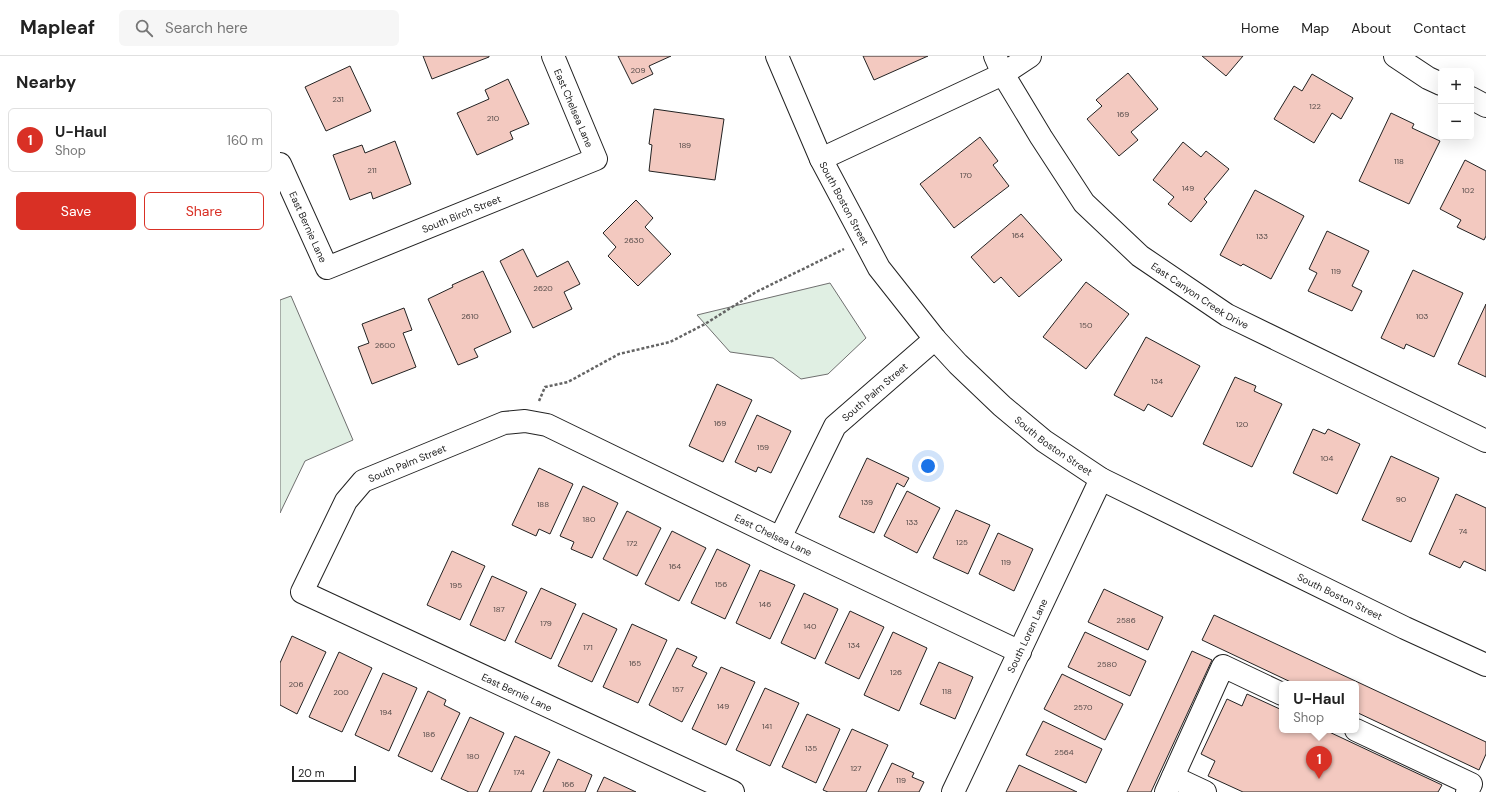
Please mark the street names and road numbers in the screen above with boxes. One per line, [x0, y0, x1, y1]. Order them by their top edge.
street label: East Chelsea Lane [551, 67, 596, 150]
street label: South Boston Street [816, 159, 872, 248]
street label: East Bernie Lane [286, 189, 330, 265]
street label: South Birch Street [420, 192, 503, 236]
street label: East Canyon Creek Drive [1148, 259, 1251, 332]
street label: South Palm Street [839, 360, 910, 424]
street label: South Boston Street [1012, 413, 1095, 479]
street label: South Palm Street [366, 442, 448, 485]
street label: East Chelsea Lane [732, 511, 814, 559]
street label: South Boston Street [1295, 570, 1384, 623]
street label: South Loren Lane [1004, 596, 1051, 675]
street label: East Bernie Lane [479, 670, 554, 715]

